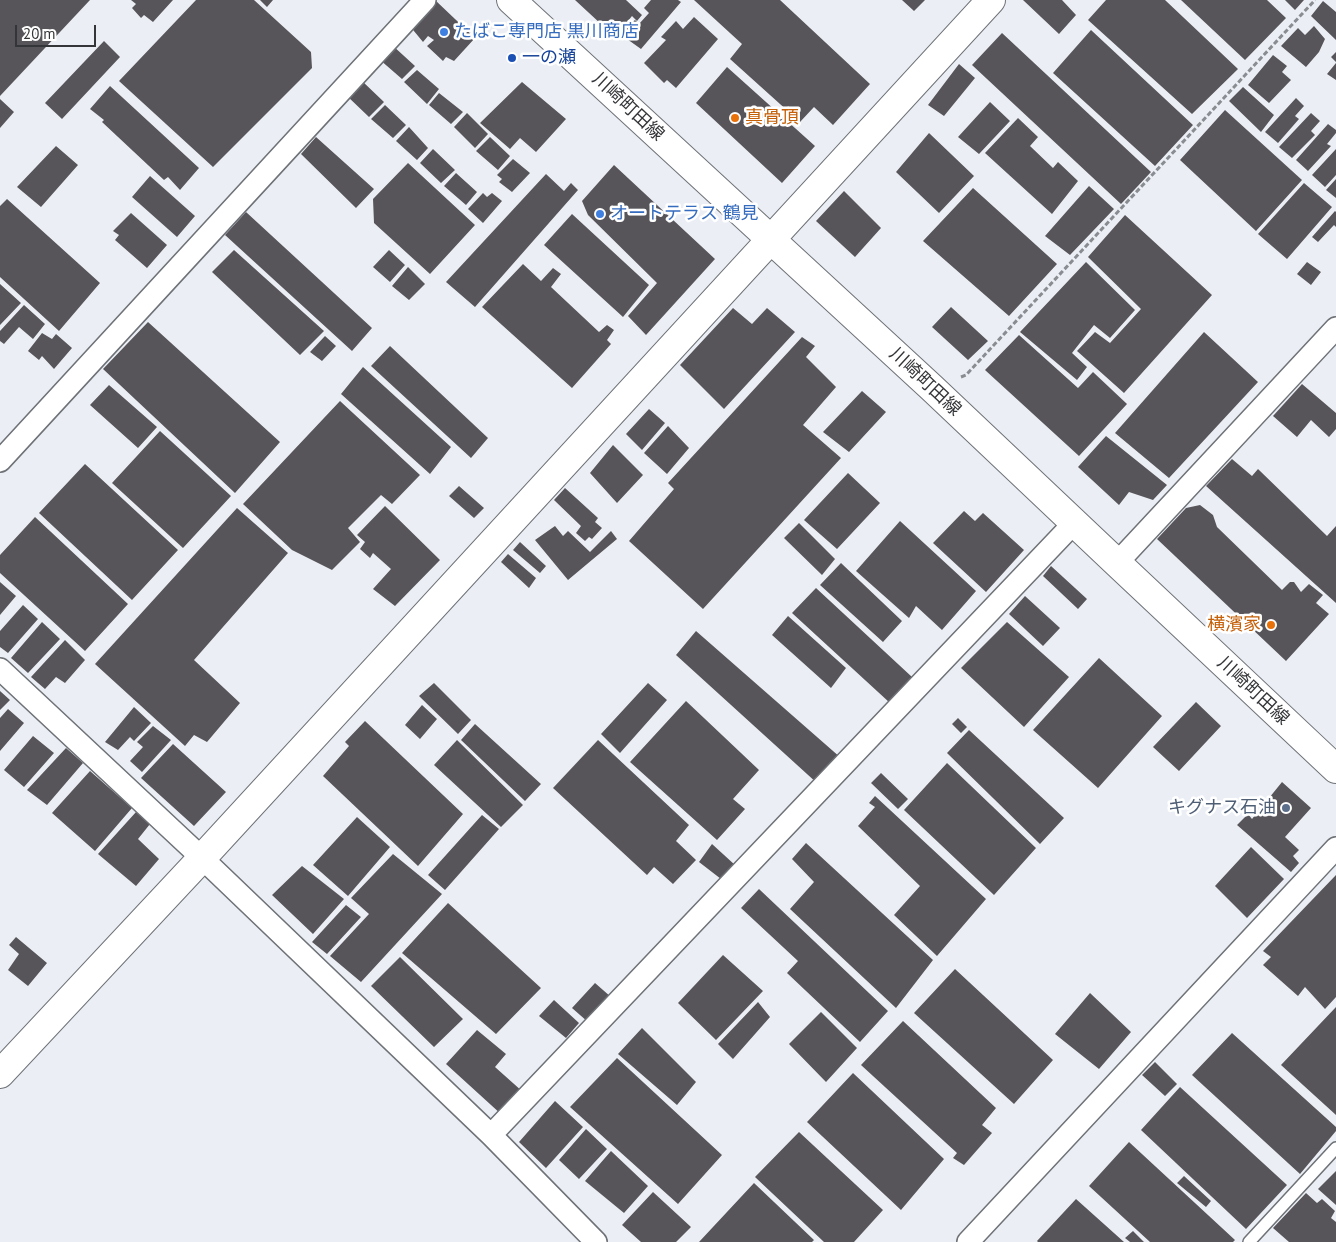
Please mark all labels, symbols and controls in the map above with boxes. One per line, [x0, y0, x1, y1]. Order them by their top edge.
scale bar [18, 15, 99, 47]
place label: たばこ専門店 黒川商店 [454, 21, 639, 43]
text: 20 m [23, 24, 56, 43]
marker: たばこ専門店 黒川商店 [438, 26, 450, 38]
place label: 一の瀬 [522, 47, 576, 69]
marker: 一の瀬 [506, 52, 518, 64]
street label: 川崎町田線 [588, 68, 668, 146]
place label: 真骨頂 [745, 107, 799, 129]
marker: 真骨頂 [729, 112, 741, 124]
place label: オートテラス 鶴見 [610, 203, 759, 225]
marker: オートテラス 鶴見 [594, 208, 606, 220]
street label: 川崎町田線 [885, 343, 965, 421]
place label: 横濱家 [1207, 614, 1261, 636]
marker: 横濱家 [1265, 619, 1277, 631]
street label: 川崎町田線 [1213, 652, 1293, 730]
place label: キグナス石油 [1168, 797, 1276, 819]
marker: キグナス石油 [1280, 802, 1292, 814]

